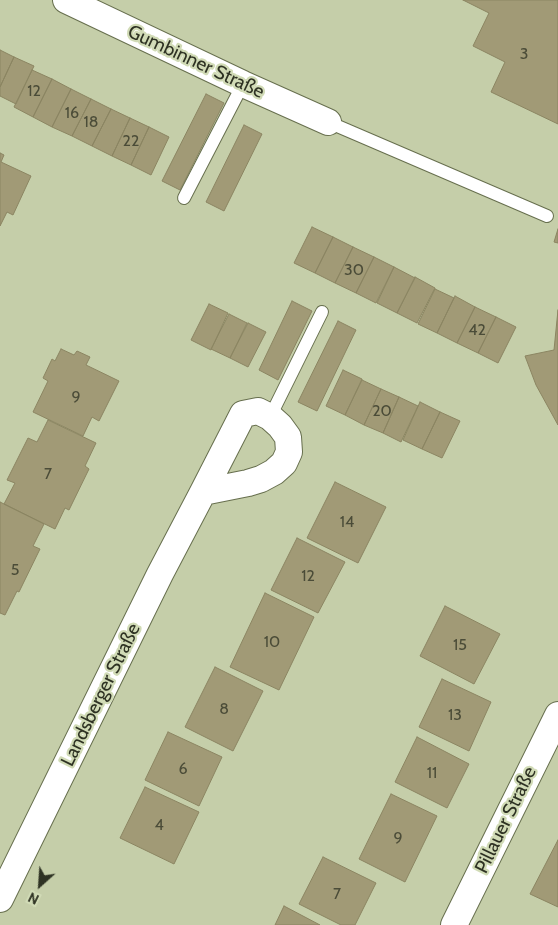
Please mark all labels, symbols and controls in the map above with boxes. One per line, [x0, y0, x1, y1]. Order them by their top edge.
street label: Gumbinner Straße [124, 20, 268, 104]
house number: 3 [520, 44, 528, 64]
house number: 12 [27, 81, 41, 101]
house number: 16 [65, 103, 79, 123]
house number: 18 [84, 112, 98, 132]
house number: 22 [123, 131, 139, 151]
house number: 30 [344, 260, 364, 280]
house number: 42 [468, 320, 486, 340]
house number: 9 [71, 387, 81, 407]
house number: 20 [372, 401, 392, 421]
house number: 7 [44, 464, 52, 484]
house number: 14 [340, 512, 354, 532]
house number: 5 [11, 560, 19, 580]
house number: 12 [301, 566, 315, 586]
street label: Landsberger Straße [57, 620, 145, 770]
house number: 10 [264, 632, 280, 652]
house number: 15 [453, 635, 467, 655]
house number: 8 [219, 699, 229, 719]
house number: 13 [448, 705, 462, 725]
house number: 6 [178, 759, 188, 779]
house number: 11 [427, 763, 437, 783]
street label: Pillauer Straße [470, 763, 542, 877]
house number: 4 [154, 815, 164, 835]
house number: 9 [393, 828, 403, 848]
north arrow [15, 860, 65, 910]
house number: 7 [333, 884, 341, 904]
text: N [25, 888, 42, 909]

